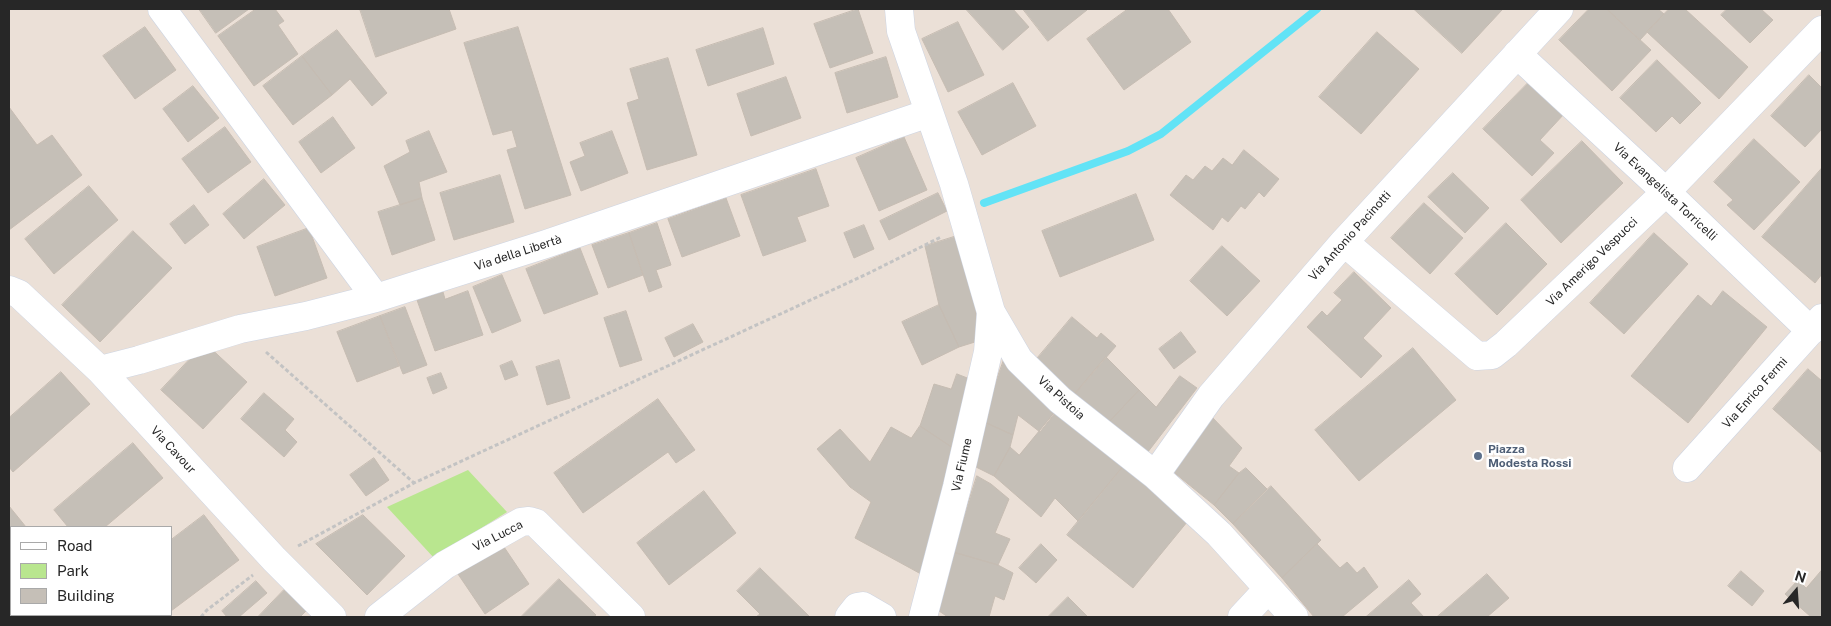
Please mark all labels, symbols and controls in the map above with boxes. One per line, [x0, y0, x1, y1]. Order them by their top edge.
street label: Via Evangelista Torricelli [1610, 140, 1720, 244]
street label: Via Antonio Pacinotti [1306, 188, 1394, 284]
street label: Via Amerigo Vespucci [1543, 215, 1641, 309]
street label: Via della Libertà [473, 232, 563, 274]
street label: Via Enrico Fermi [1719, 355, 1791, 431]
street label: Via Pistoia [1035, 373, 1087, 423]
street label: Via Cavour [147, 423, 199, 477]
street label: Via Fiume [949, 437, 975, 493]
place label: Piazza Modesta Rossi [1488, 442, 1572, 470]
marker: Piazza Modesta Rossi [1472, 450, 1484, 462]
street label: Via Lucca [471, 517, 525, 555]
legend [10, 526, 172, 616]
text: Road [57, 537, 93, 554]
text: Park [57, 562, 89, 579]
north arrow [1771, 566, 1821, 616]
text: N [1793, 567, 1808, 586]
text: Building [57, 587, 115, 604]

